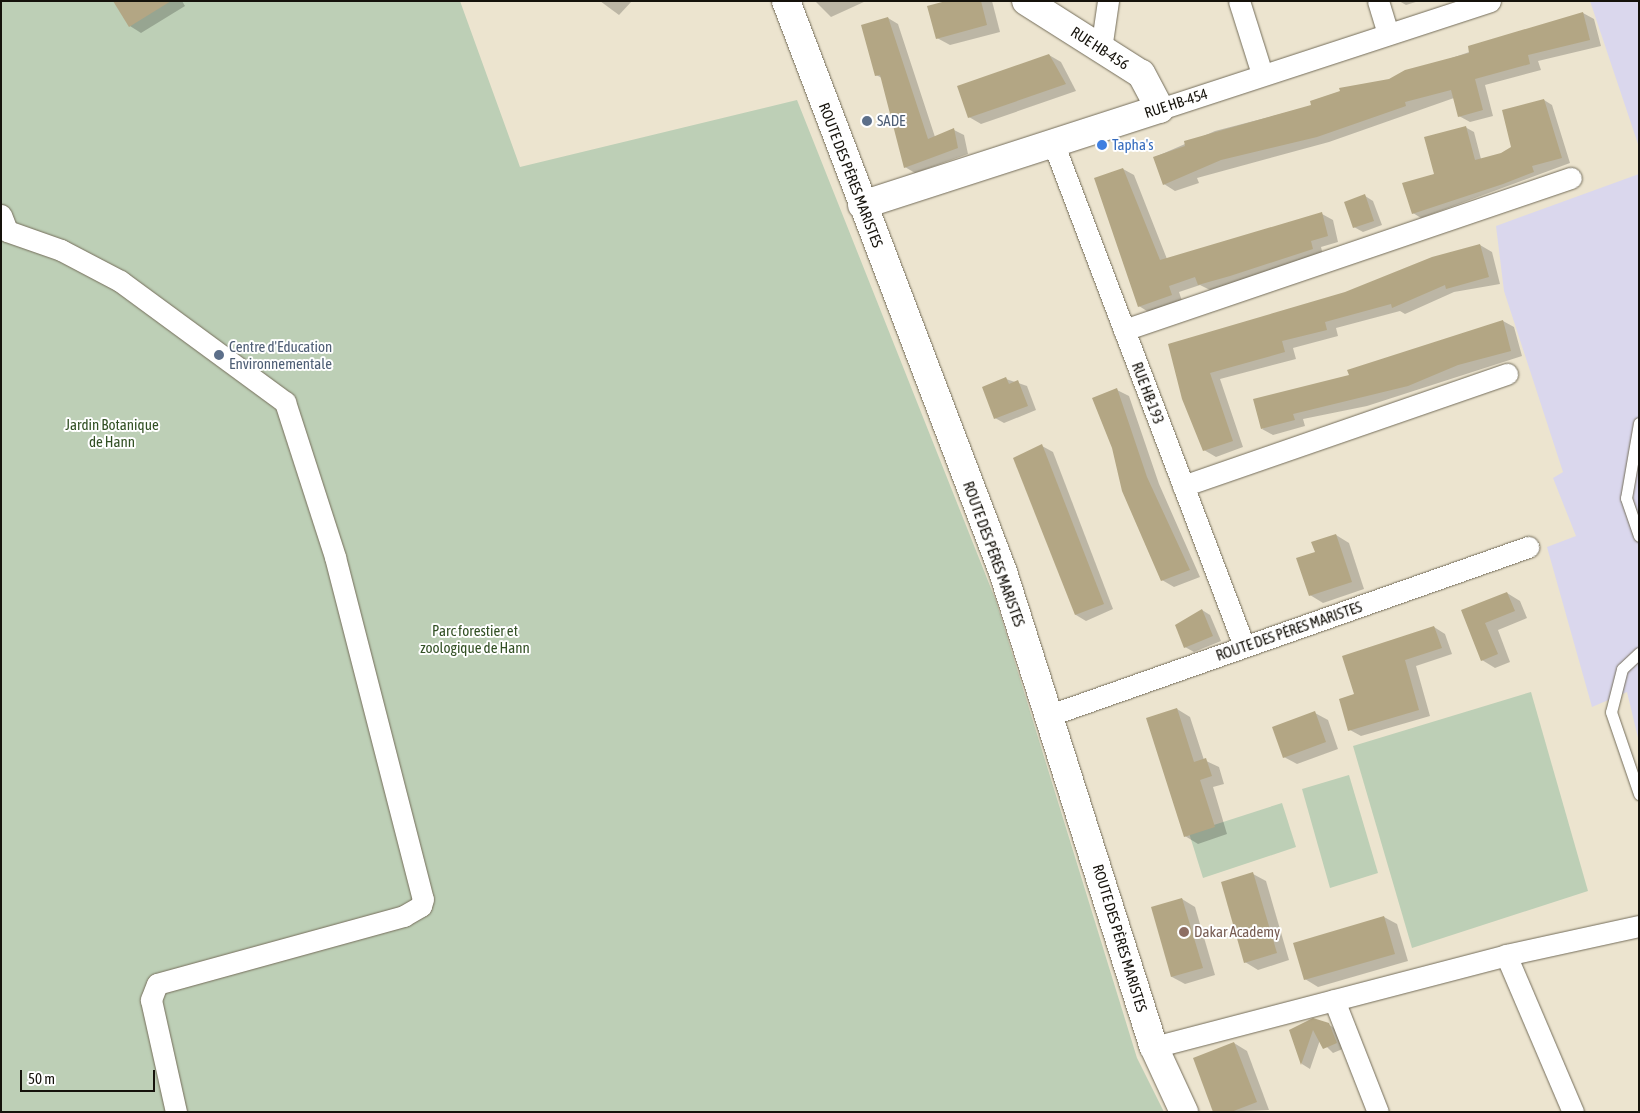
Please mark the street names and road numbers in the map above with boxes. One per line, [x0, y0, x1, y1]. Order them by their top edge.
street label: RUE HB-456 [1068, 23, 1132, 73]
street label: RUE HB-454 [1142, 84, 1210, 122]
street label: ROUTE DES PÈRES MARISTES [815, 100, 887, 250]
street label: RUE HB-193 [1128, 360, 1168, 426]
street label: ROUTE DES PÈRES MARISTES [959, 479, 1029, 629]
street label: ROUTE DES PÈRES MARISTES [1214, 598, 1364, 664]
street label: ROUTE DES PÈRES MARISTES [1089, 862, 1151, 1014]

